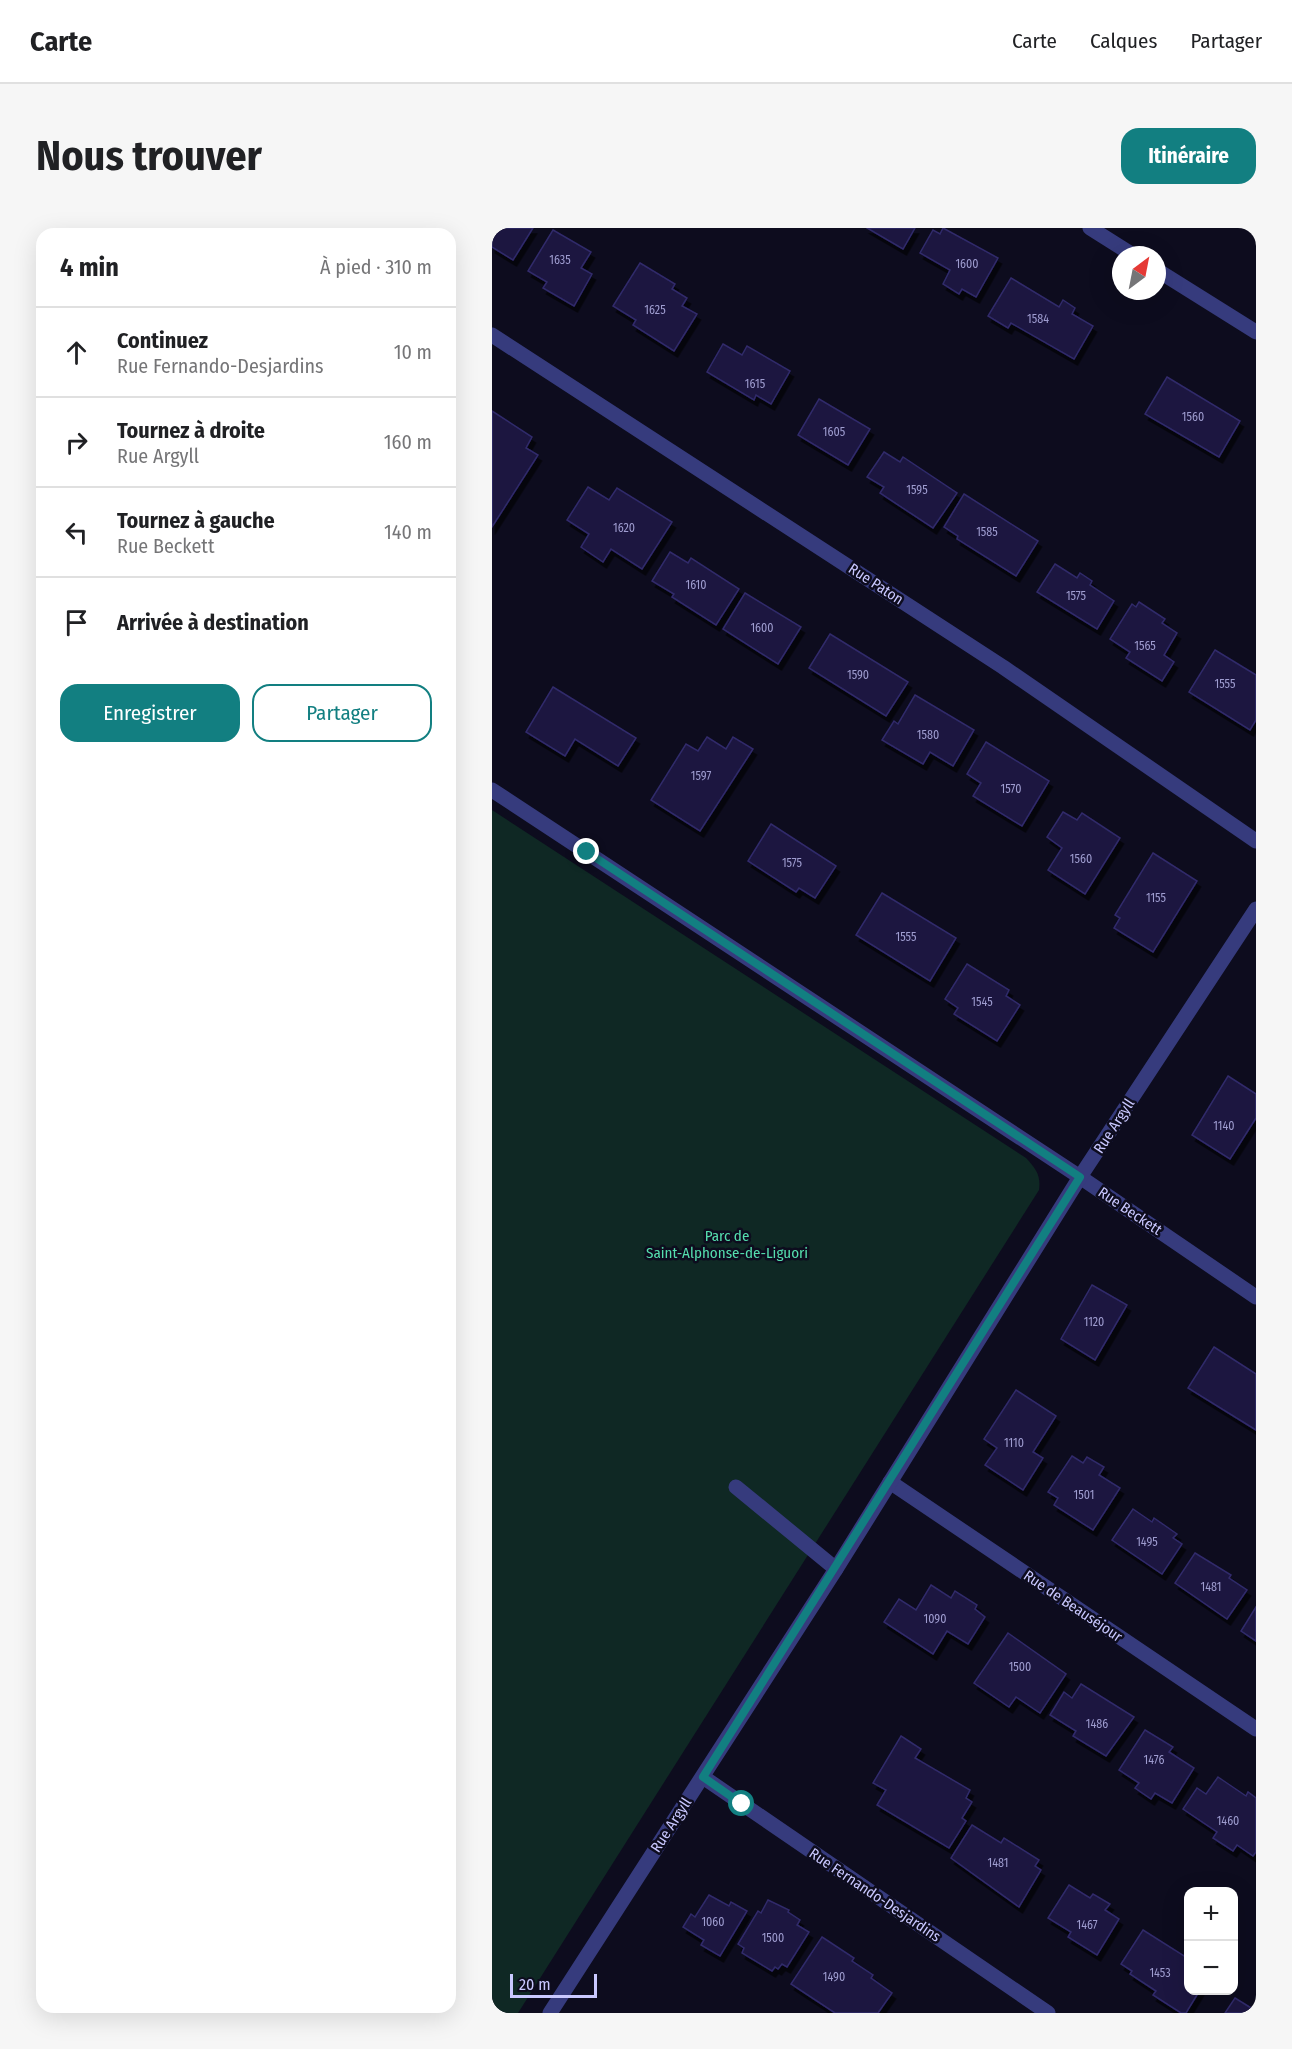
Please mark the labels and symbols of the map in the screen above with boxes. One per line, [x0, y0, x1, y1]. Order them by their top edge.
north arrow [1112, 246, 1166, 300]
house number: 1635 [549, 253, 571, 267]
house number: 1600 [955, 257, 979, 271]
house number: 1625 [644, 303, 666, 317]
house number: 1584 [1027, 312, 1049, 326]
house number: 1615 [745, 377, 766, 391]
house number: 1560 [1182, 410, 1204, 424]
house number: 1605 [823, 425, 846, 439]
house number: 1595 [906, 483, 928, 497]
house number: 1620 [613, 521, 635, 535]
house number: 1585 [976, 525, 998, 539]
street label: Rue Paton [845, 560, 907, 608]
house number: 1610 [685, 578, 707, 592]
house number: 1575 [1066, 589, 1087, 603]
house number: 1600 [750, 621, 774, 635]
house number: 1565 [1134, 639, 1156, 653]
house number: 1590 [847, 668, 869, 682]
house number: 1555 [1214, 677, 1236, 691]
house number: 1580 [917, 728, 939, 742]
house number: 1597 [691, 769, 711, 783]
house number: 1570 [1001, 782, 1021, 796]
route end [573, 838, 599, 864]
house number: 1560 [1070, 852, 1092, 866]
house number: 1575 [782, 856, 803, 870]
house number: 1155 [1146, 891, 1167, 905]
house number: 1555 [895, 930, 917, 944]
house number: 1545 [971, 995, 993, 1009]
street label: Rue Argyll [1090, 1095, 1138, 1157]
house number: 1140 [1213, 1119, 1235, 1133]
street label: Rue Beckett [1095, 1183, 1165, 1239]
park label: Parc de Saint-Alphonse-de-Liguori [646, 1227, 808, 1262]
house number: 1120 [1084, 1315, 1104, 1329]
house number: 1110 [1004, 1436, 1024, 1450]
house number: 1501 [1074, 1488, 1094, 1502]
house number: 1495 [1136, 1535, 1158, 1549]
street label: Rue de Beauséjour [1020, 1566, 1126, 1646]
house number: 1481 [1201, 1580, 1221, 1594]
house number: 1090 [924, 1612, 946, 1626]
house number: 1500 [1009, 1660, 1031, 1674]
house number: 1486 [1086, 1717, 1108, 1731]
house number: 1476 [1144, 1753, 1164, 1767]
route start [728, 1790, 754, 1816]
street label: Rue Argyll [647, 1794, 695, 1856]
house number: 1460 [1217, 1814, 1239, 1828]
street label: Rue Fernando-Desjardins [806, 1844, 944, 1946]
house number: 1481 [988, 1856, 1008, 1870]
house number: 1060 [701, 1915, 725, 1929]
house number: 1467 [1076, 1918, 1098, 1932]
house number: 1500 [762, 1931, 784, 1945]
house number: 1453 [1149, 1966, 1171, 1980]
house number: 1490 [823, 1970, 845, 1984]
scale bar [510, 1971, 597, 1998]

